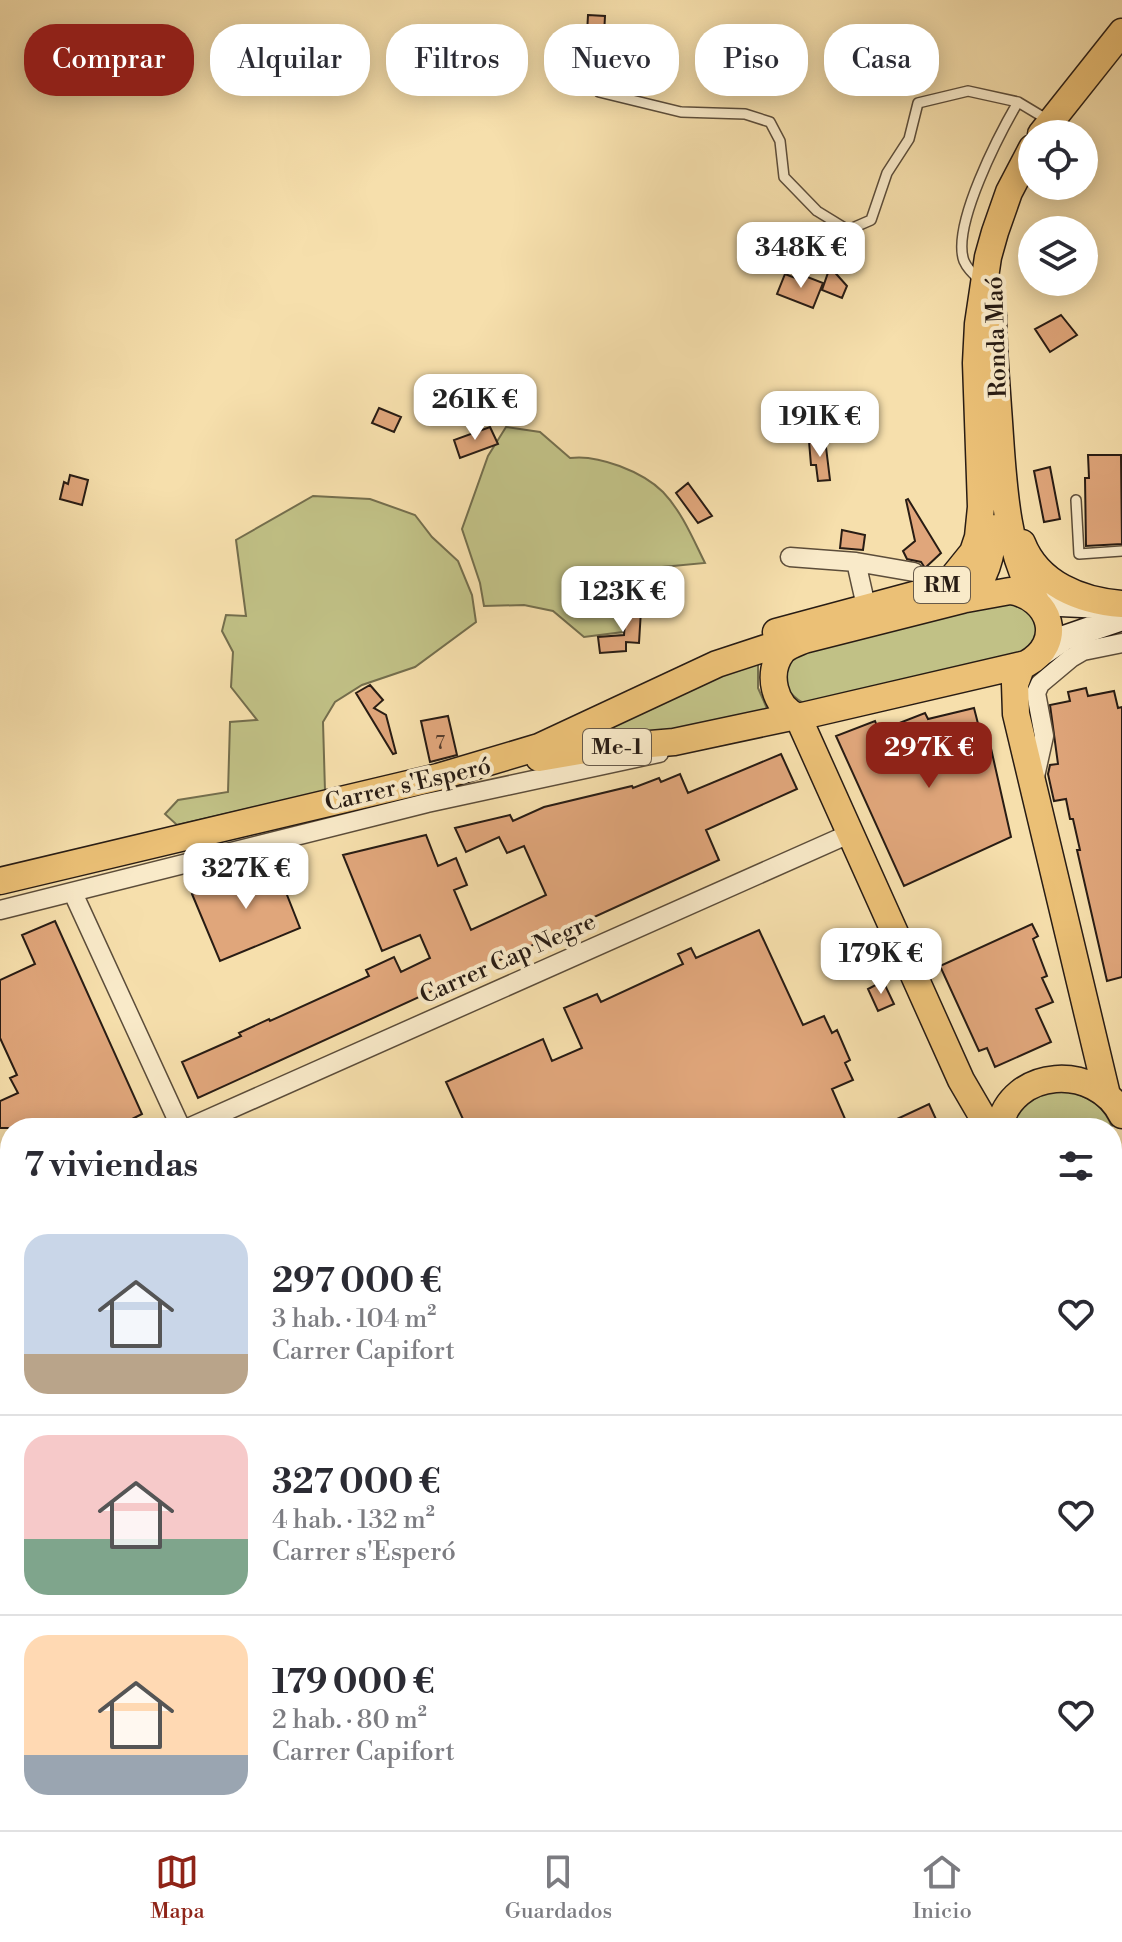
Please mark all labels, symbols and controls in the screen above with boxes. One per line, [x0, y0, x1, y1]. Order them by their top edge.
chip: Comprar [24, 24, 194, 96]
chip: Alquilar [210, 24, 370, 96]
chip: Filtros [386, 24, 528, 96]
chip: Nuevo [544, 24, 679, 96]
chip: Piso [695, 24, 808, 96]
chip: Casa [824, 24, 939, 96]
map controls [1018, 120, 1098, 296]
button: locate [1018, 120, 1098, 200]
button: layers [1018, 216, 1098, 296]
pin: 348K € [736, 222, 866, 290]
text: 348K € [755, 232, 847, 264]
street label: Ronda Maó [980, 276, 1014, 398]
pin: 261K € [410, 374, 540, 442]
text: 261K € [432, 384, 518, 416]
pin: 191K € [755, 391, 885, 459]
text: 191K € [779, 401, 861, 433]
pin: 123K € [558, 566, 688, 634]
road number: RM [914, 567, 970, 603]
text: 123K € [579, 576, 667, 608]
pin: 297K € [864, 722, 994, 790]
road number: Me-1 [583, 729, 651, 765]
house number: 7 [435, 731, 445, 756]
text: 297K € [884, 732, 974, 764]
street label: Carrer s'Esperó [322, 751, 494, 819]
pin: 327K € [181, 843, 311, 911]
text: 327K € [201, 853, 291, 885]
street label: Carrer Cap Negre [415, 907, 601, 1011]
pin: 179K € [816, 928, 946, 996]
text: 179K € [839, 938, 923, 970]
icon: filters [1054, 1144, 1098, 1188]
text: 7 viviendas [24, 1145, 198, 1187]
text: 297 000 € [272, 1261, 442, 1303]
icon: home [88, 1266, 184, 1362]
icon: heart [1054, 1292, 1098, 1336]
text: 3 hab. · 104 m² [272, 1303, 436, 1335]
text: Carrer Capifort [272, 1335, 455, 1367]
text: 327 000 € [272, 1462, 441, 1504]
icon: home [88, 1467, 184, 1563]
icon: heart [1054, 1493, 1098, 1537]
text: 4 hab. · 132 m² [272, 1504, 435, 1536]
text: Carrer s'Esperó [272, 1536, 456, 1568]
text: 179 000 € [272, 1662, 435, 1704]
icon: home [88, 1667, 184, 1763]
icon: heart [1054, 1693, 1098, 1737]
text: 2 hab. · 80 m² [272, 1704, 427, 1736]
text: Carrer Capifort [272, 1736, 455, 1768]
tab: Mapa [150, 1850, 205, 1925]
tab: Guardados [505, 1850, 612, 1925]
tab: Inicio [912, 1850, 972, 1925]

